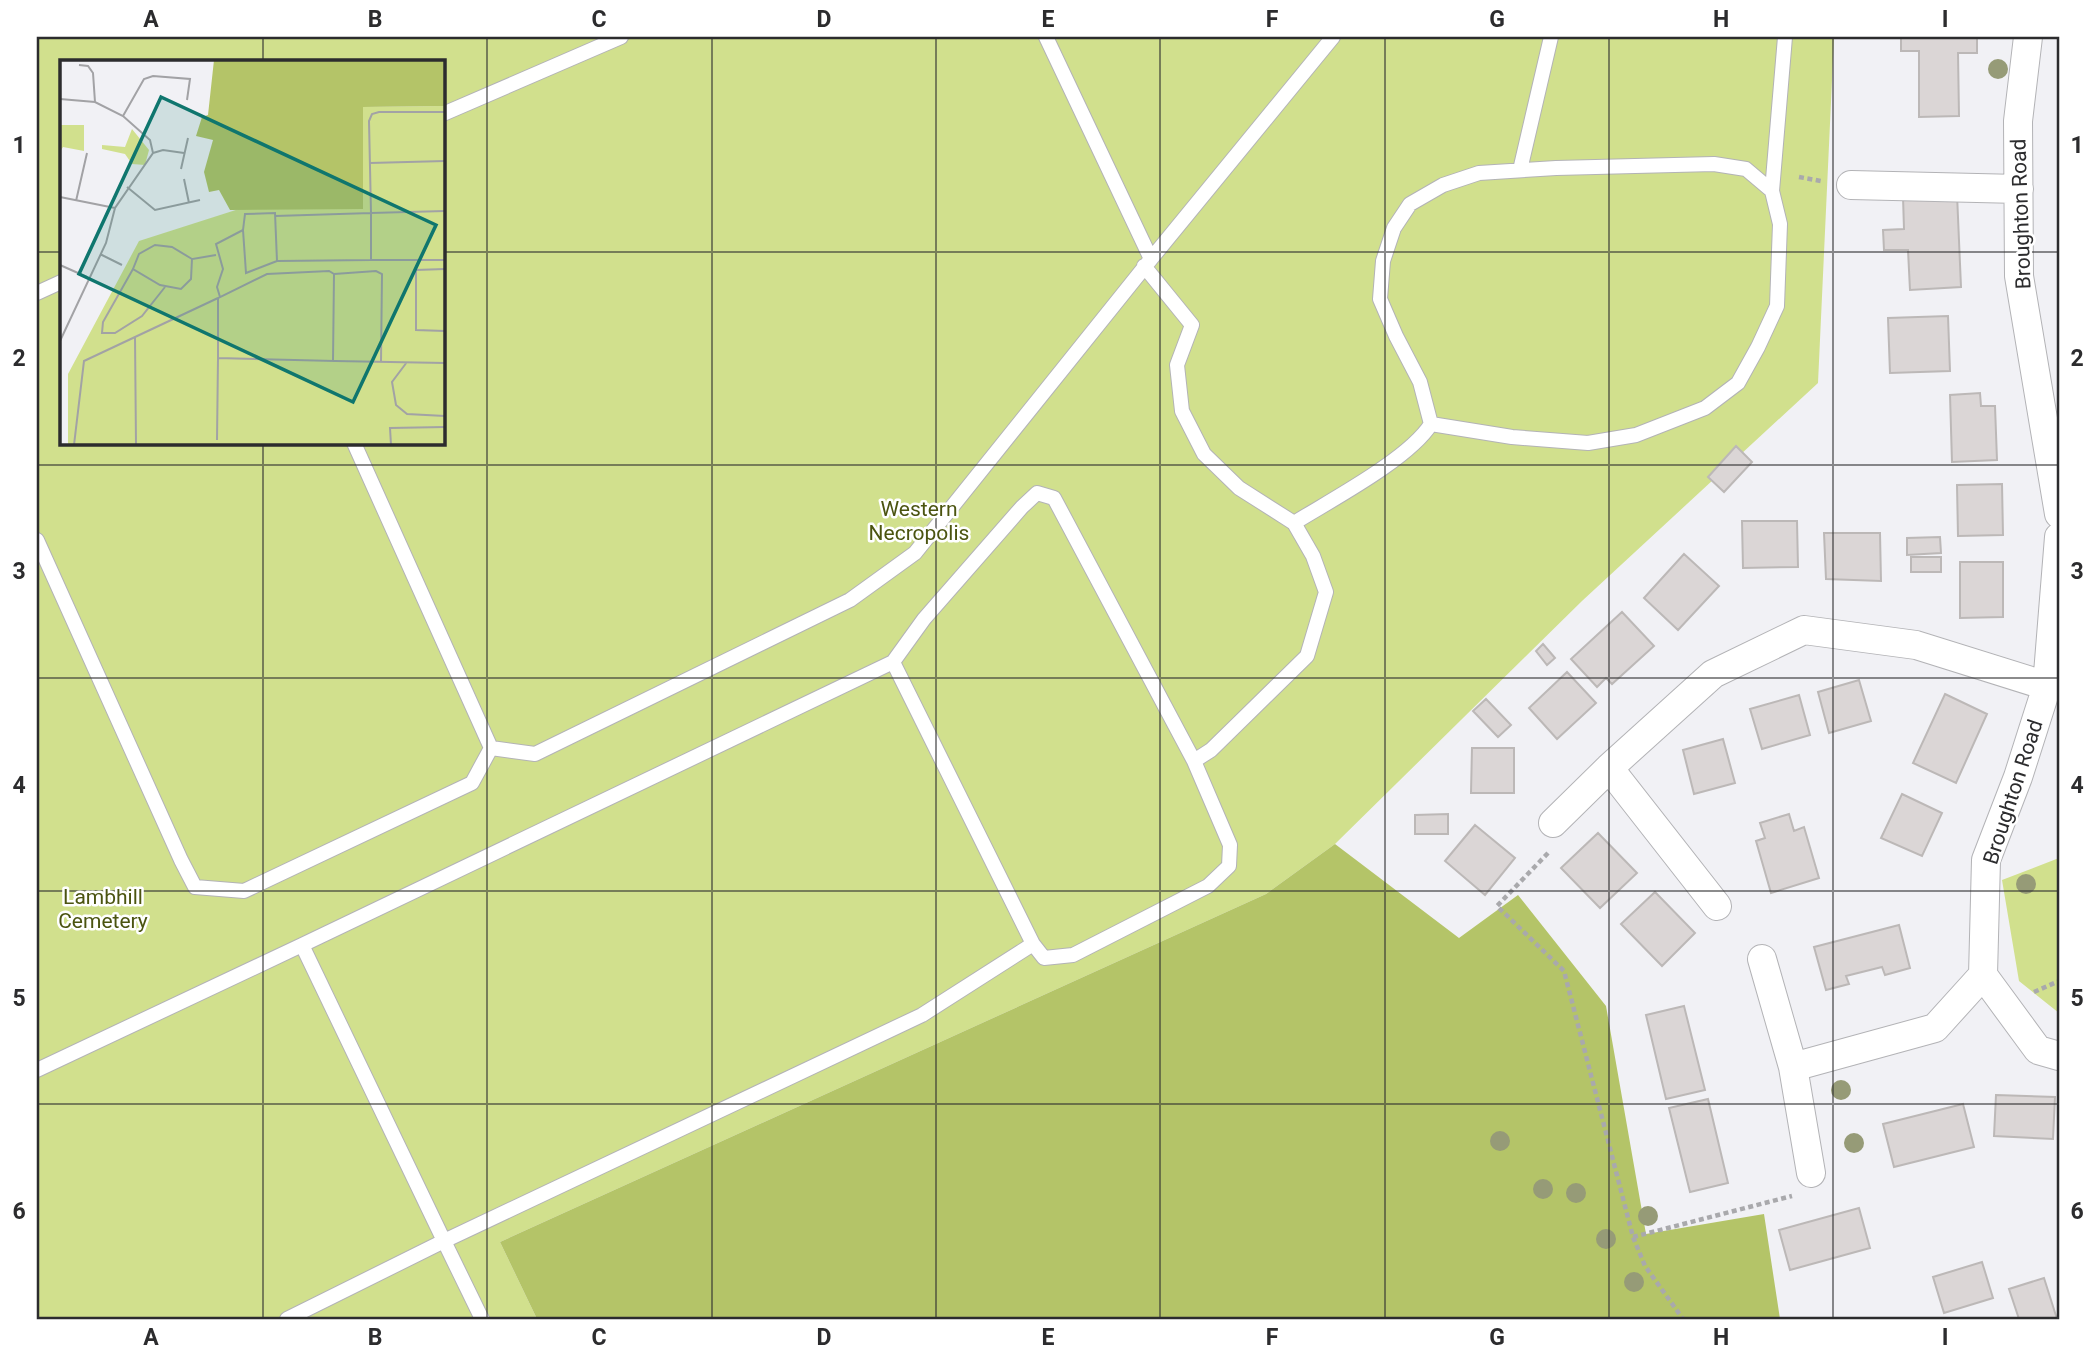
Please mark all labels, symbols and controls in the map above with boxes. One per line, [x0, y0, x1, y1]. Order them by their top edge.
text: A [143, 6, 159, 33]
text: B [368, 6, 382, 33]
text: C [591, 6, 607, 33]
text: D [817, 6, 831, 33]
text: E [1042, 6, 1055, 33]
text: F [1266, 6, 1279, 33]
text: G [1489, 6, 1505, 33]
text: H [1713, 6, 1729, 33]
text: I [1942, 6, 1948, 33]
inset map [60, 60, 444, 444]
text: 1 [12, 132, 26, 159]
text: 1 [2070, 132, 2084, 159]
street label: Broughton Road [2006, 138, 2036, 290]
text: 2 [12, 345, 26, 372]
text: 2 [2070, 345, 2084, 372]
park label: Western Necropolis [869, 497, 969, 545]
text: 3 [12, 558, 26, 585]
text: 3 [2070, 558, 2084, 585]
street label: Broughton Road [1978, 717, 2048, 867]
text: 4 [12, 772, 26, 799]
text: 4 [2070, 772, 2084, 799]
park label: Lambhill Cemetery [58, 885, 148, 933]
text: 5 [12, 985, 26, 1012]
text: 5 [2070, 985, 2084, 1012]
text: 6 [12, 1198, 26, 1225]
text: 6 [2070, 1198, 2084, 1225]
text: A [143, 1324, 159, 1351]
text: B [368, 1324, 382, 1351]
text: C [591, 1324, 607, 1351]
text: D [817, 1324, 831, 1351]
text: E [1042, 1324, 1055, 1351]
text: F [1266, 1324, 1279, 1351]
text: G [1489, 1324, 1505, 1351]
text: H [1713, 1324, 1729, 1351]
text: I [1942, 1324, 1948, 1351]

